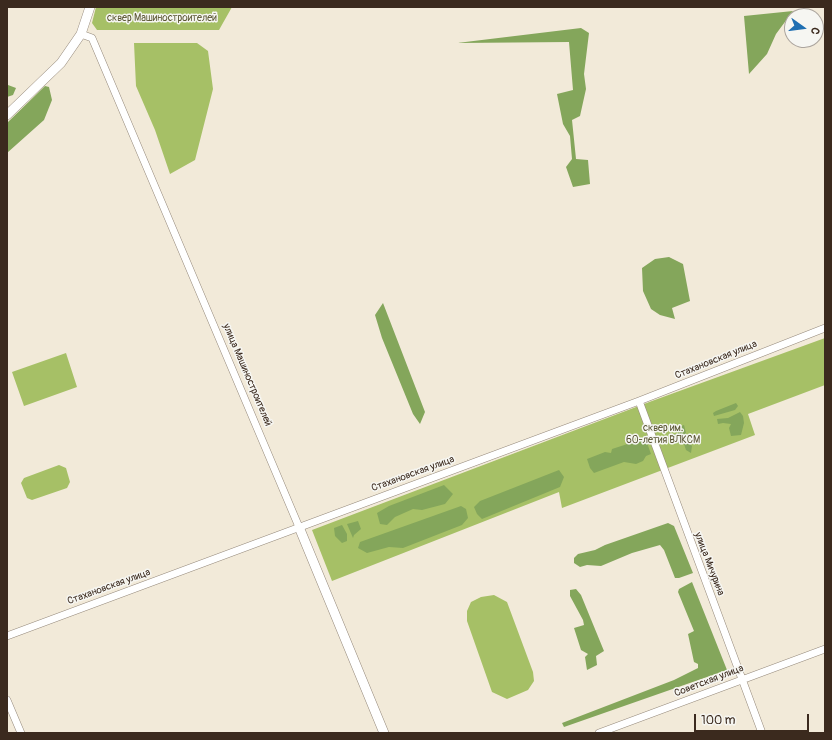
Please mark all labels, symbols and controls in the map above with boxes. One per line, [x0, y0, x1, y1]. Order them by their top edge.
north arrow [784, 8, 824, 48]
park label: сквер Машиностроителей [107, 12, 217, 24]
text: С [808, 26, 822, 36]
street label: улица Машиностроителей [220, 322, 274, 428]
street label: Стахановская улица [673, 338, 759, 382]
park label: сквер им. 60-летия ВЛКСМ [626, 422, 700, 446]
street label: Стахановская улица [370, 453, 456, 495]
street label: улица Мичурина [691, 531, 727, 597]
street label: Стахановская улица [66, 566, 152, 608]
street label: Советская улица [673, 662, 745, 700]
scale bar [696, 706, 811, 732]
text: 100 m [701, 713, 735, 728]

